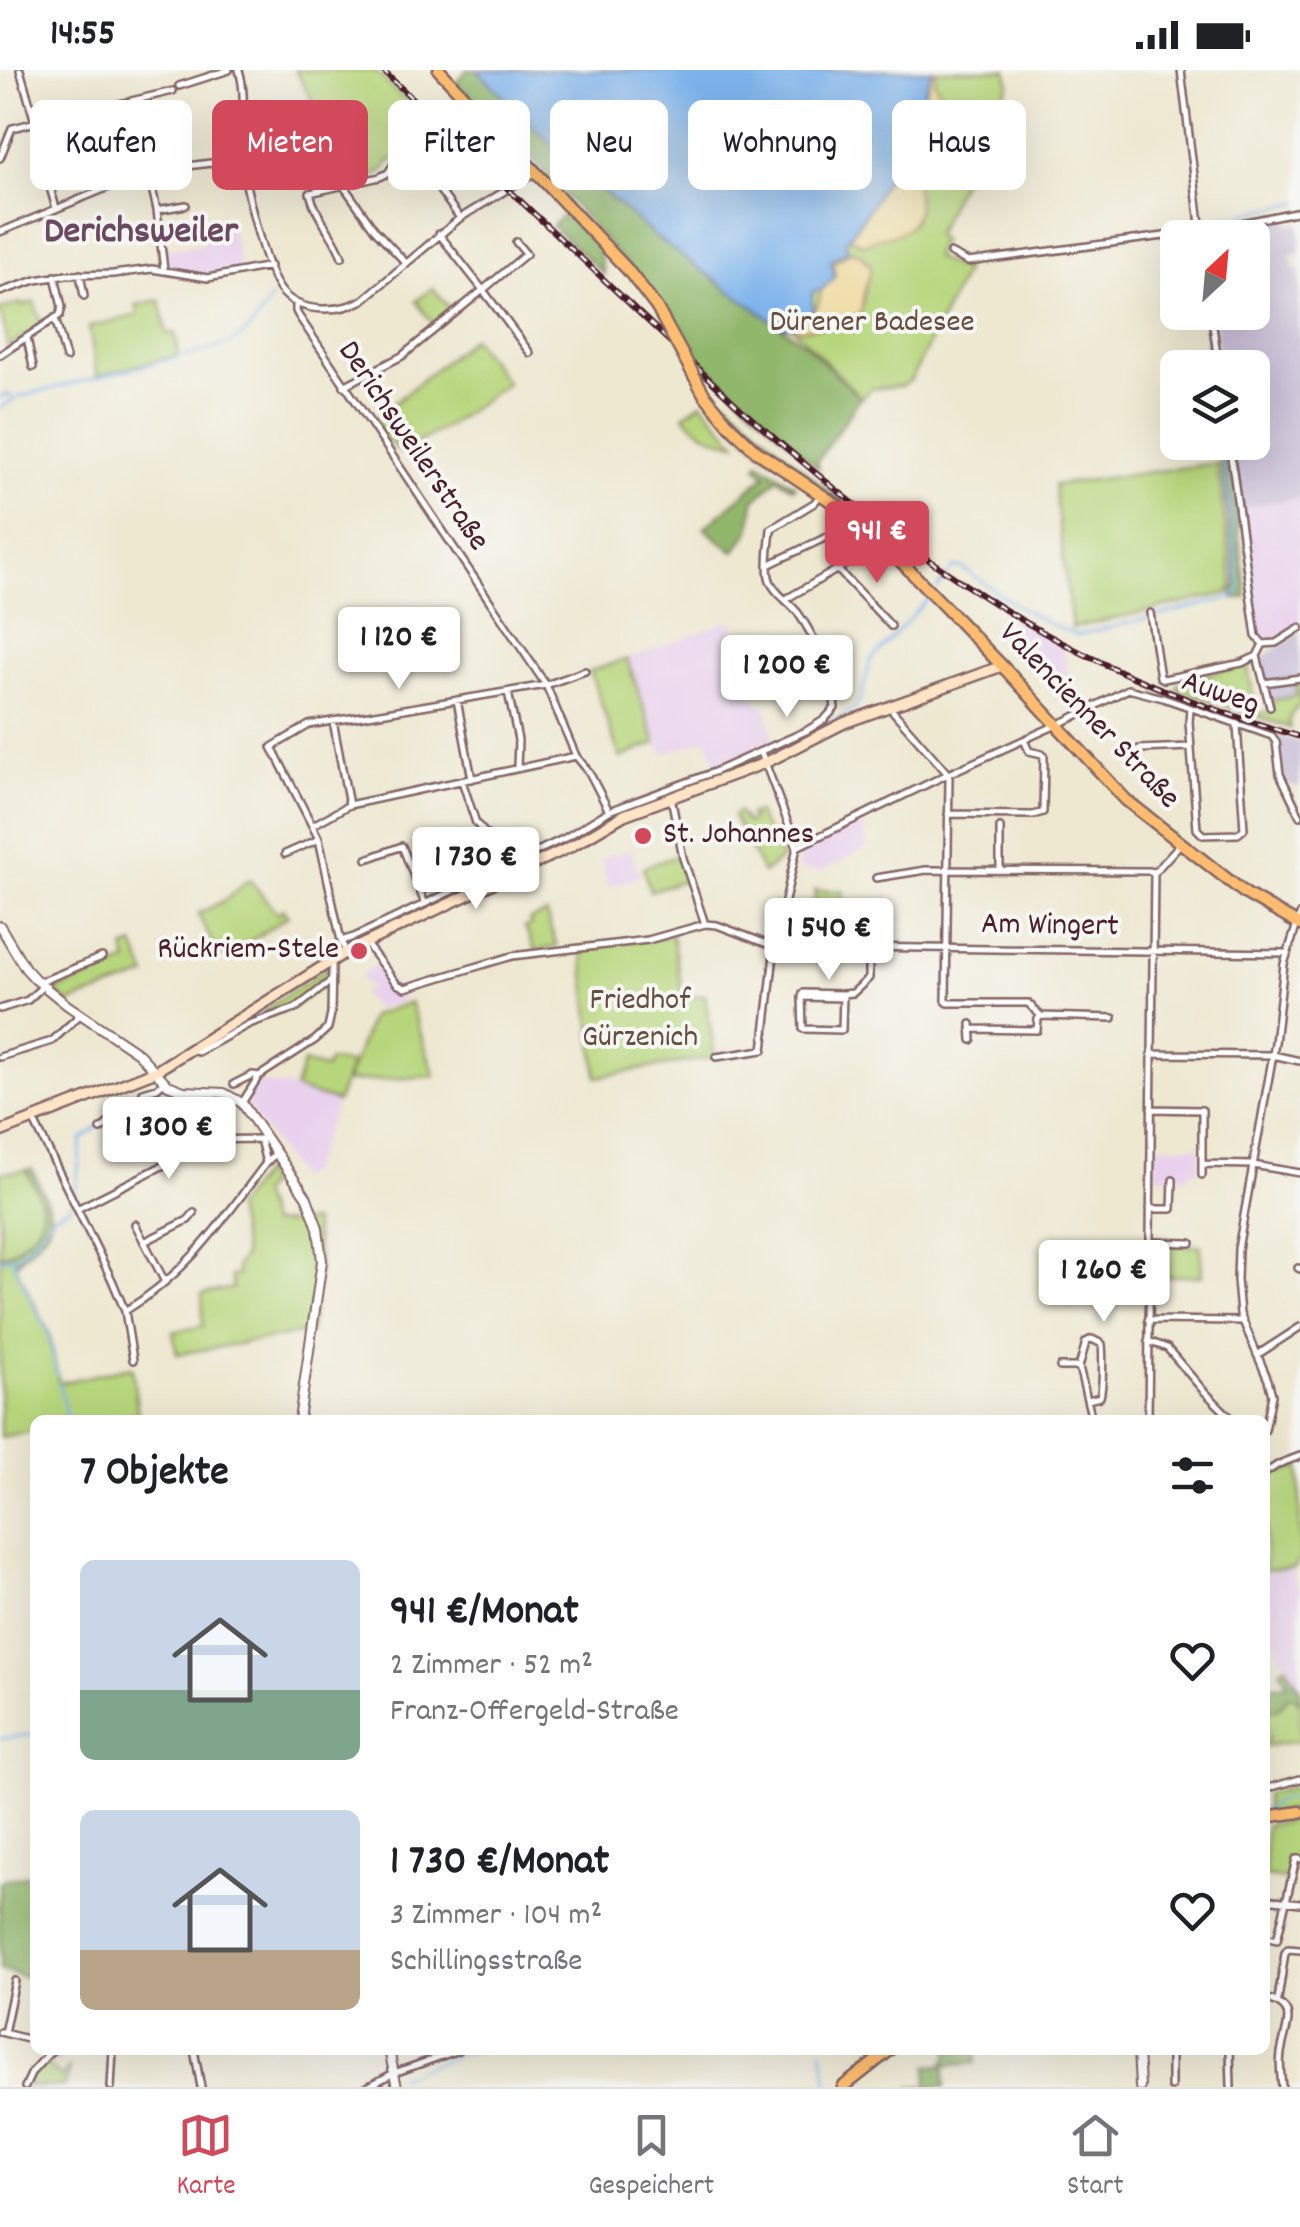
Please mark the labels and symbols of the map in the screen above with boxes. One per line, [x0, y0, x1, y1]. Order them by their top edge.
district label: Derichsweiler [44, 206, 239, 261]
north arrow [1160, 220, 1270, 330]
park label: Dürener Badesee [769, 301, 975, 347]
street label: Derichsweilerstraße [324, 333, 500, 561]
pin: 941 € [807, 501, 947, 586]
pin: 1 120 € [307, 607, 491, 692]
street label: Valencienner Straße [986, 613, 1190, 821]
pin: 1 200 € [695, 635, 879, 720]
street label: Auweg [1175, 660, 1265, 730]
place label: St. Johannes [663, 813, 814, 859]
marker: St. Johannes [632, 825, 654, 847]
pin: 1 730 € [384, 827, 568, 912]
pin: 1 540 € [737, 898, 921, 983]
street label: Am Wingert [981, 903, 1119, 951]
place label: Rückriem-Stele [157, 928, 339, 974]
marker: Rückriem-Stele [348, 940, 370, 962]
park label: Friedhof Gürzenich [582, 979, 698, 1062]
pin: 1 300 € [77, 1097, 261, 1182]
pin: 1 260 € [1012, 1240, 1196, 1325]

